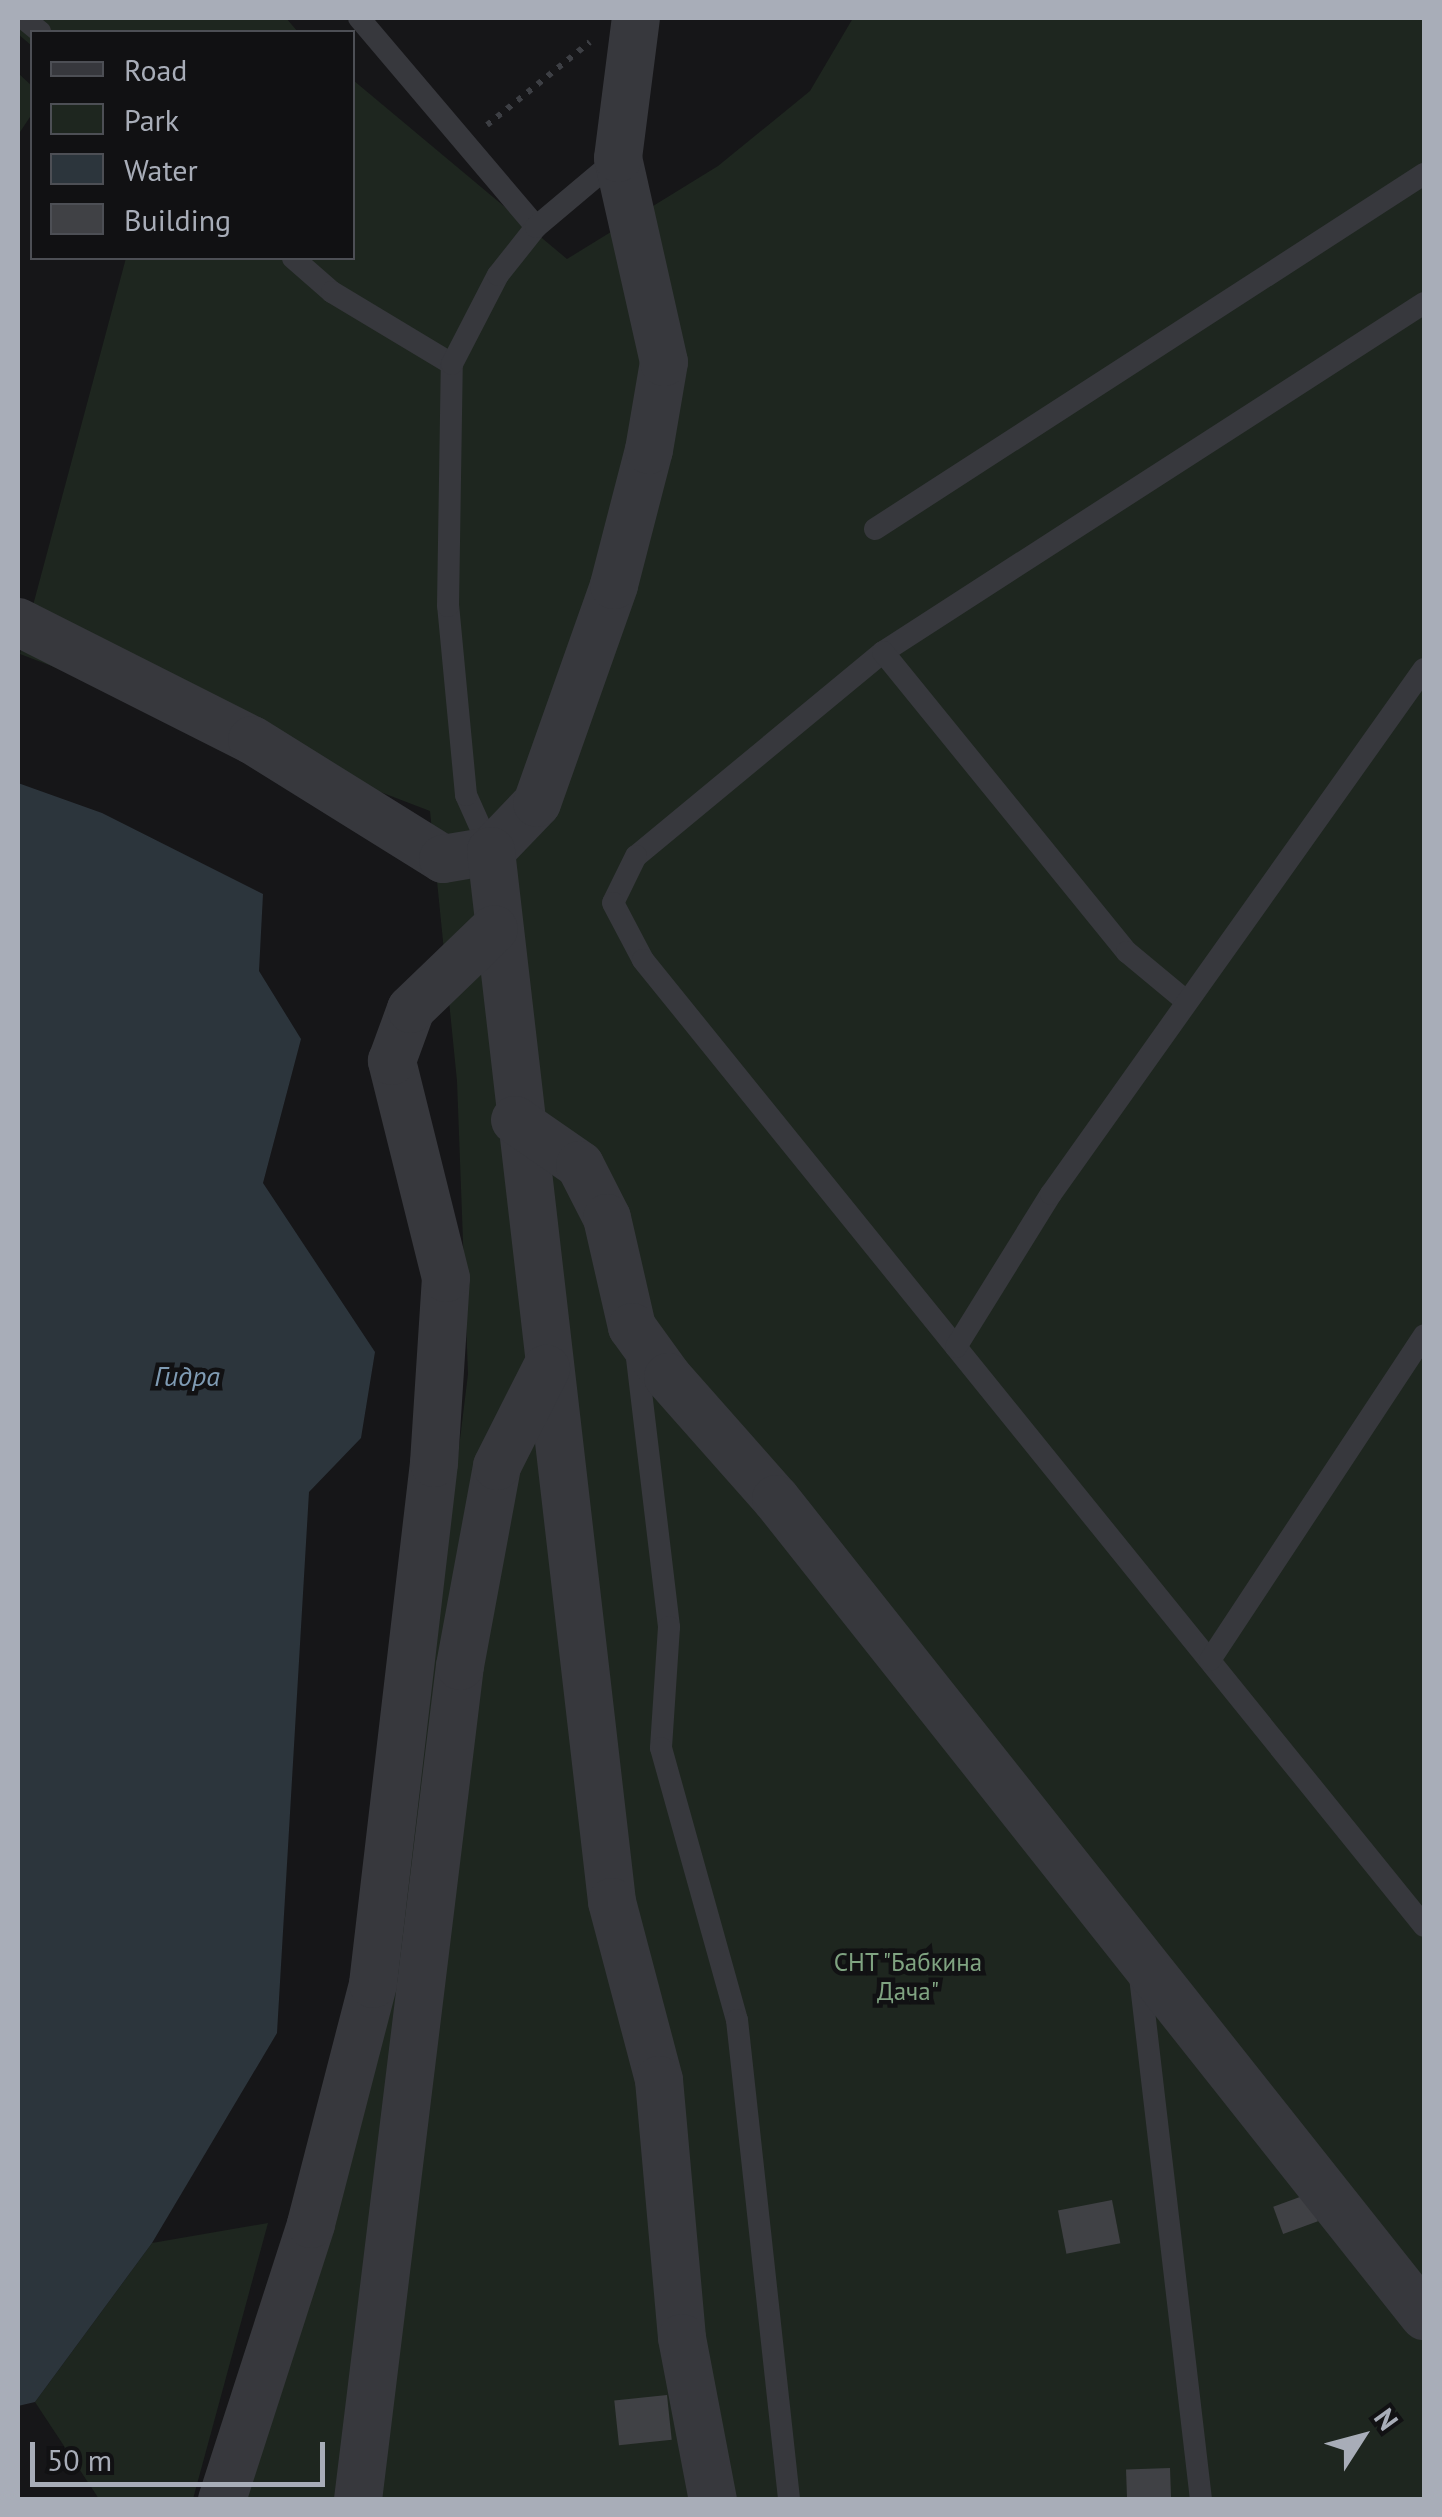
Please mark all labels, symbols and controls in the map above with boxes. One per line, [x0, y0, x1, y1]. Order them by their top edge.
legend [30, 30, 355, 260]
text: Road [124, 50, 188, 89]
text: Park [124, 100, 179, 139]
text: Water [124, 150, 198, 189]
text: Building [124, 200, 231, 239]
water label: Гидра [154, 1359, 220, 1393]
park label: СНТ "Бабкина Дача" [832, 1948, 984, 2007]
north arrow [1312, 2387, 1412, 2487]
text: N [1366, 2401, 1407, 2437]
scale bar [35, 2422, 330, 2484]
text: 50 m [47, 2440, 112, 2479]

